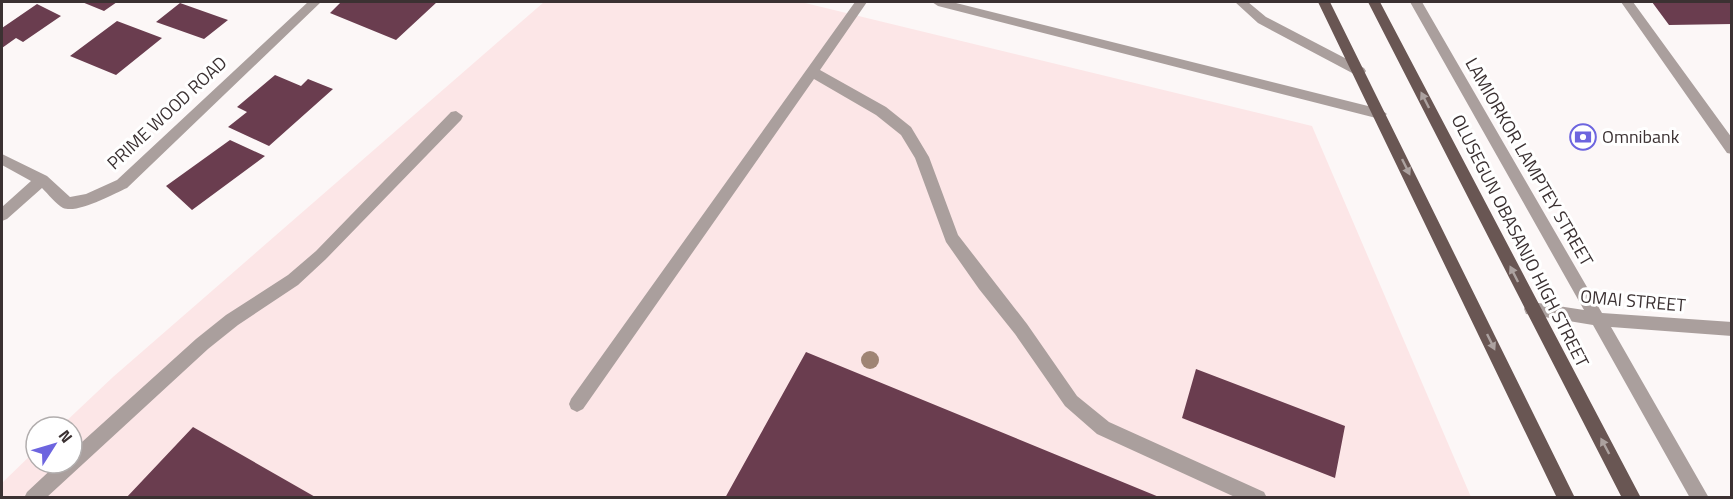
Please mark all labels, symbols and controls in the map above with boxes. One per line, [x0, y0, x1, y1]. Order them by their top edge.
street label: PRIME WOOD ROAD [101, 50, 233, 176]
street label: LAMIORKOR LAMPTEY STREET [1459, 53, 1601, 271]
one-way arrow [1420, 91, 1430, 108]
street label: OLUSEGUN OBASANJO HIGH STREET [1445, 110, 1596, 372]
bank icon: Omnibank [1568, 122, 1598, 152]
place label: Omnibank [1602, 123, 1680, 150]
one-way arrow [1400, 158, 1410, 176]
one-way arrow [1509, 265, 1518, 282]
street label: OMAI STREET [1579, 282, 1687, 319]
one-way arrow [1486, 334, 1496, 351]
north arrow [24, 415, 84, 475]
text: N [53, 424, 79, 448]
one-way arrow [1600, 437, 1610, 454]

